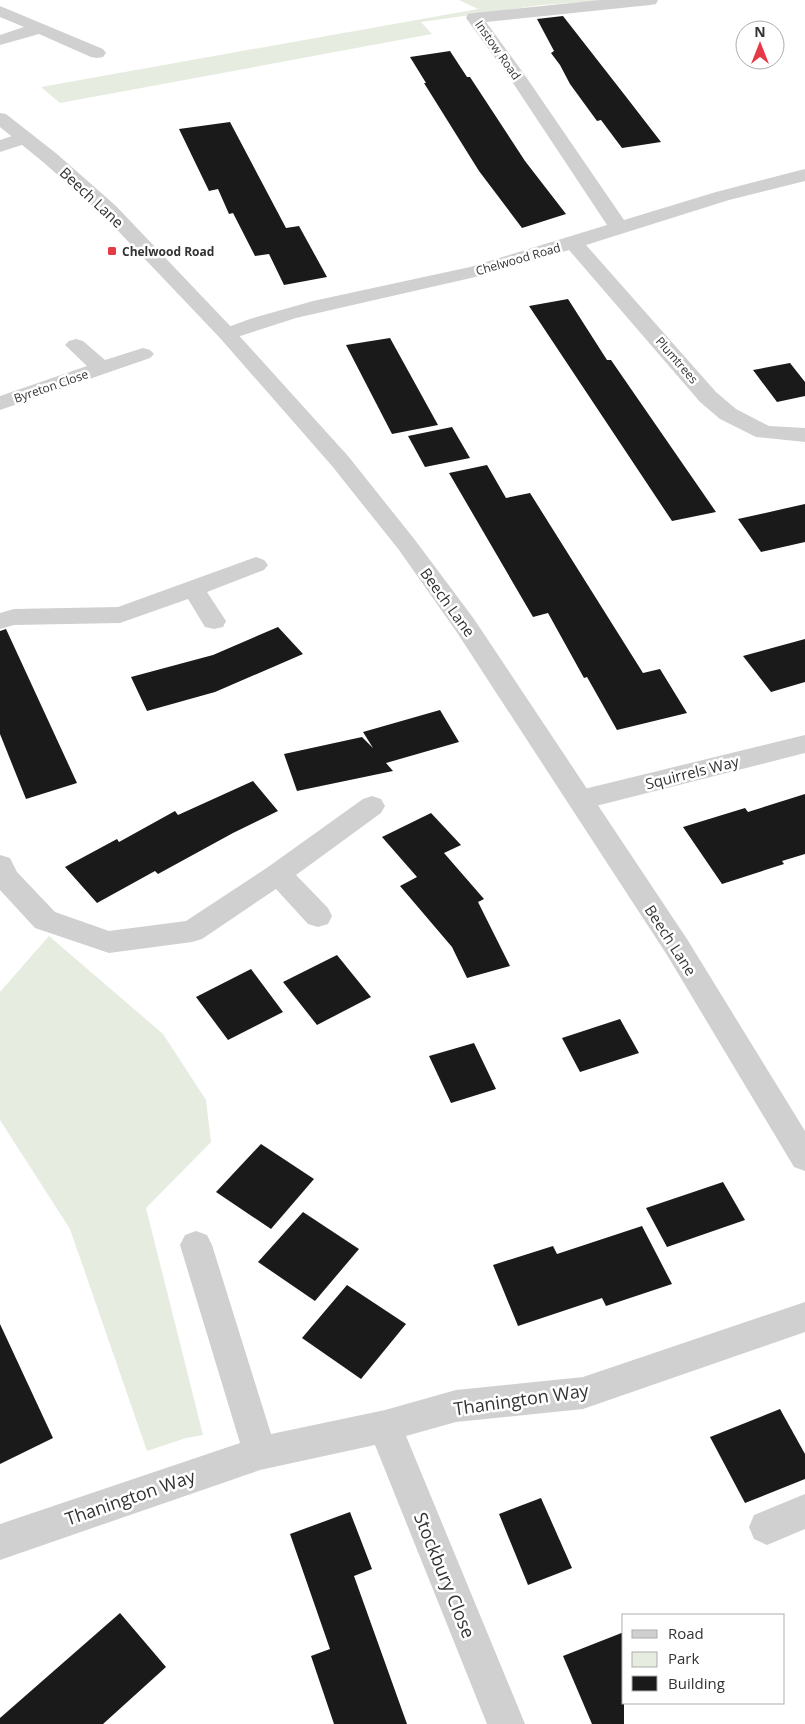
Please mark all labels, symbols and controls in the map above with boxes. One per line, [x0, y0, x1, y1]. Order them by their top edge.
street label: Instow Road [471, 17, 525, 83]
north arrow [735, 20, 785, 70]
text: N [754, 22, 766, 41]
street label: Beech Lane [56, 162, 128, 232]
street label: Chelwood Road [474, 239, 562, 279]
place label: Chelwood Road [122, 243, 214, 260]
marker: Chelwood Road [106, 245, 118, 257]
street label: Plumtrees [652, 333, 702, 387]
street label: Byreton Close [12, 365, 91, 407]
street label: Beech Lane [416, 564, 480, 640]
street label: Squirrels Way [643, 751, 741, 793]
street label: Beech Lane [641, 901, 701, 979]
street label: Thanington Way [452, 1378, 591, 1420]
street label: Thanington Way [62, 1463, 199, 1530]
street label: Stockbury Close [409, 1509, 481, 1641]
legend [622, 1614, 785, 1704]
text: Road [668, 1623, 704, 1643]
text: Park [668, 1648, 699, 1668]
text: Building [668, 1673, 725, 1693]

